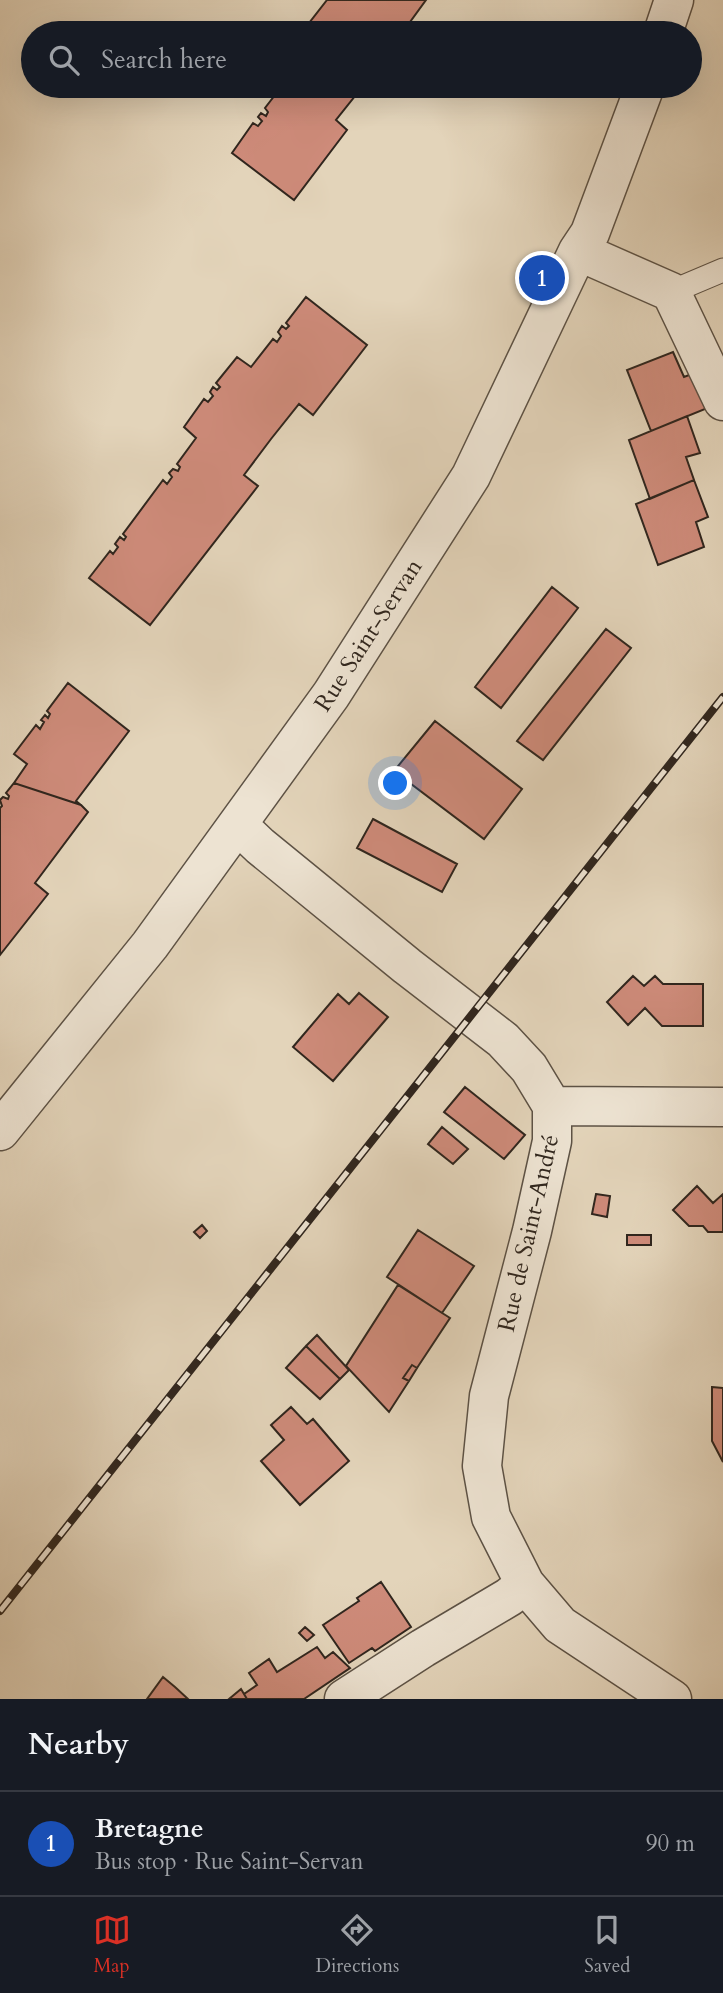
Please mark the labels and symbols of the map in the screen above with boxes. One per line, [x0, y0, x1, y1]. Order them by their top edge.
pin: 1 [519, 252, 565, 304]
street label: Rue Saint-Servan [307, 552, 430, 718]
your location [378, 766, 412, 800]
street label: Rue de Saint-André [490, 1131, 567, 1335]

